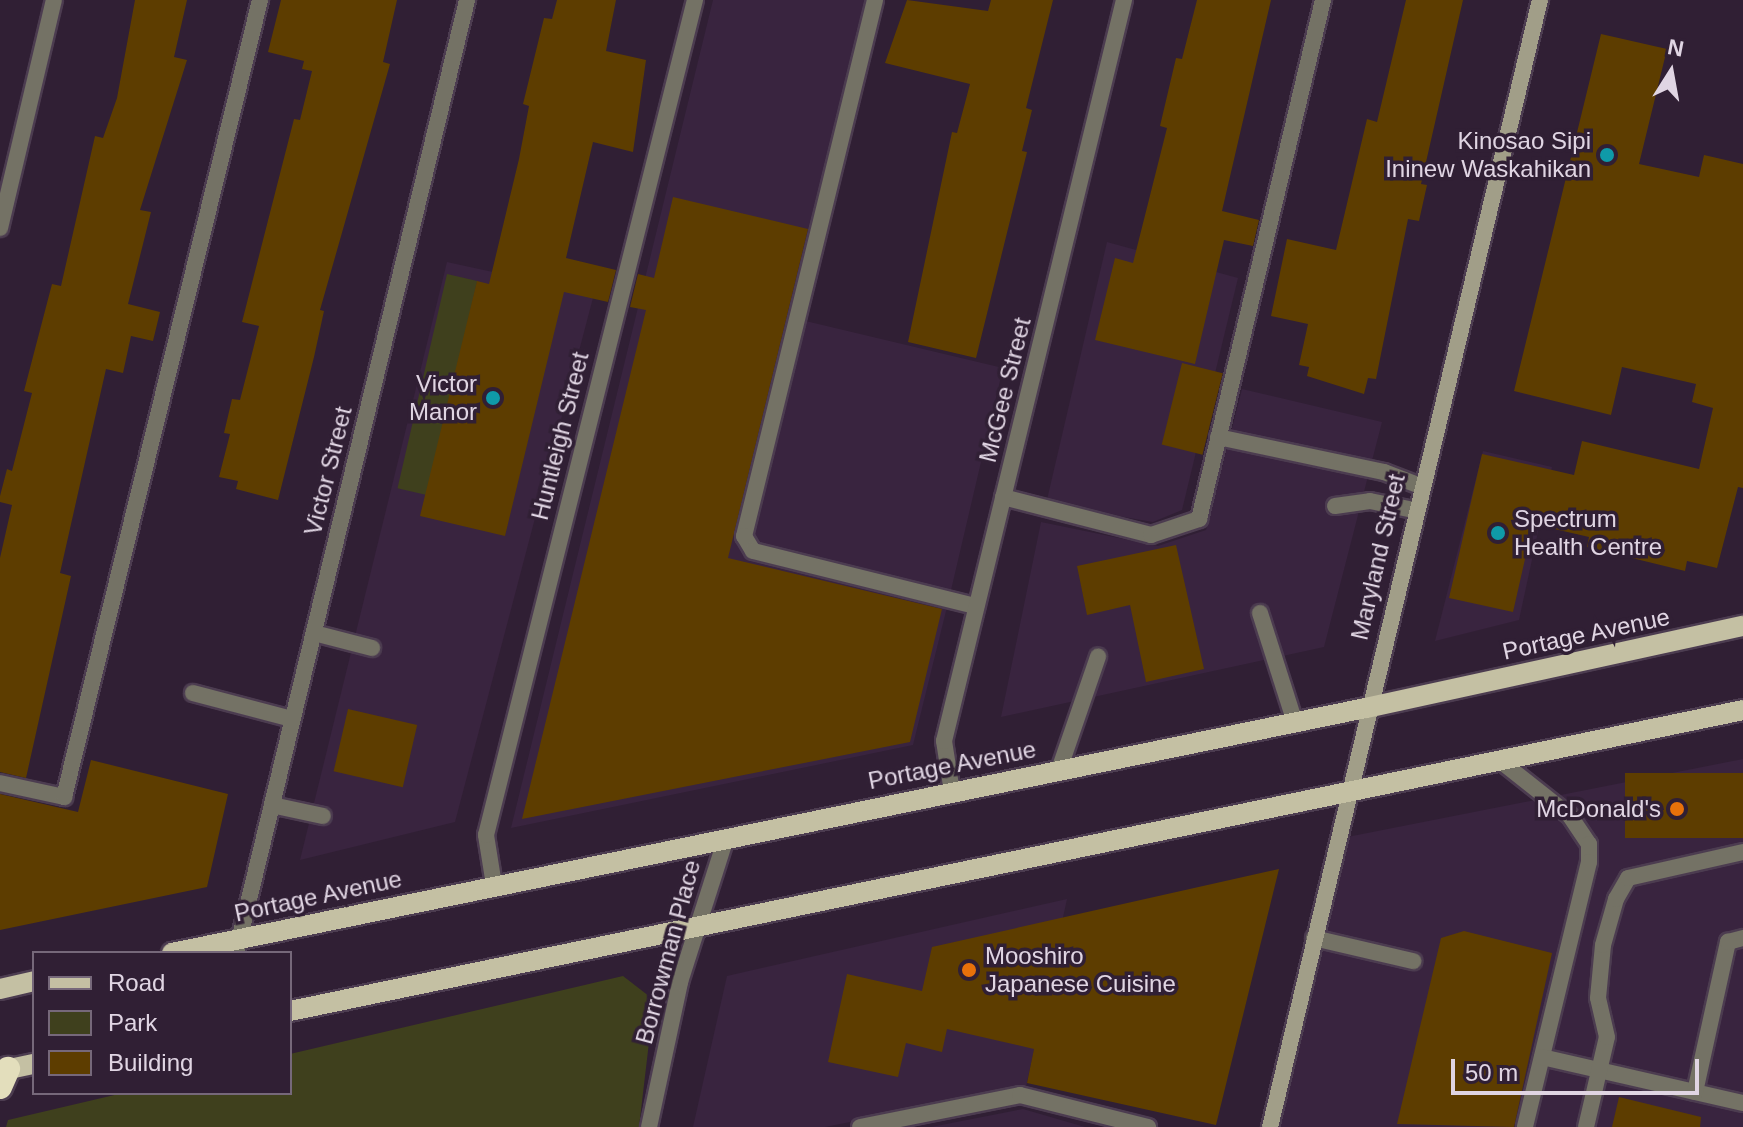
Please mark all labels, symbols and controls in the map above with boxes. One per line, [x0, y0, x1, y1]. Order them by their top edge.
north arrow [1631, 32, 1711, 112]
text: N [1665, 34, 1686, 62]
place label: Kinosao Sipi Ininew Waskahikan [1385, 127, 1591, 183]
marker: Kinosao Sipi Ininew Waskahikan [1598, 146, 1616, 164]
street label: McGee Street [973, 315, 1037, 465]
street label: Huntleigh Street [525, 349, 595, 523]
place label: Victor Manor [409, 370, 477, 426]
marker: Victor Manor [484, 389, 502, 407]
street label: Victor Street [298, 404, 358, 538]
street label: Maryland Street [1345, 471, 1411, 643]
place label: Spectrum Health Centre [1514, 505, 1662, 561]
marker: Spectrum Health Centre [1489, 524, 1507, 542]
street label: Portage Avenue [1499, 602, 1673, 666]
street label: Portage Avenue [865, 734, 1039, 796]
place label: McDonald's [1536, 795, 1661, 823]
marker: McDonald's [1668, 800, 1686, 818]
street label: Borrowman Place [630, 857, 706, 1047]
street label: Portage Avenue [231, 864, 405, 928]
place label: Mooshiro Japanese Cuisine [985, 942, 1176, 998]
legend [32, 951, 292, 1095]
marker: Mooshiro Japanese Cuisine [960, 961, 978, 979]
text: Road [108, 969, 165, 996]
text: Park [108, 1009, 157, 1036]
scale bar [1455, 1043, 1703, 1093]
text: Building [108, 1049, 193, 1076]
text: 50 m [1465, 1059, 1518, 1086]

